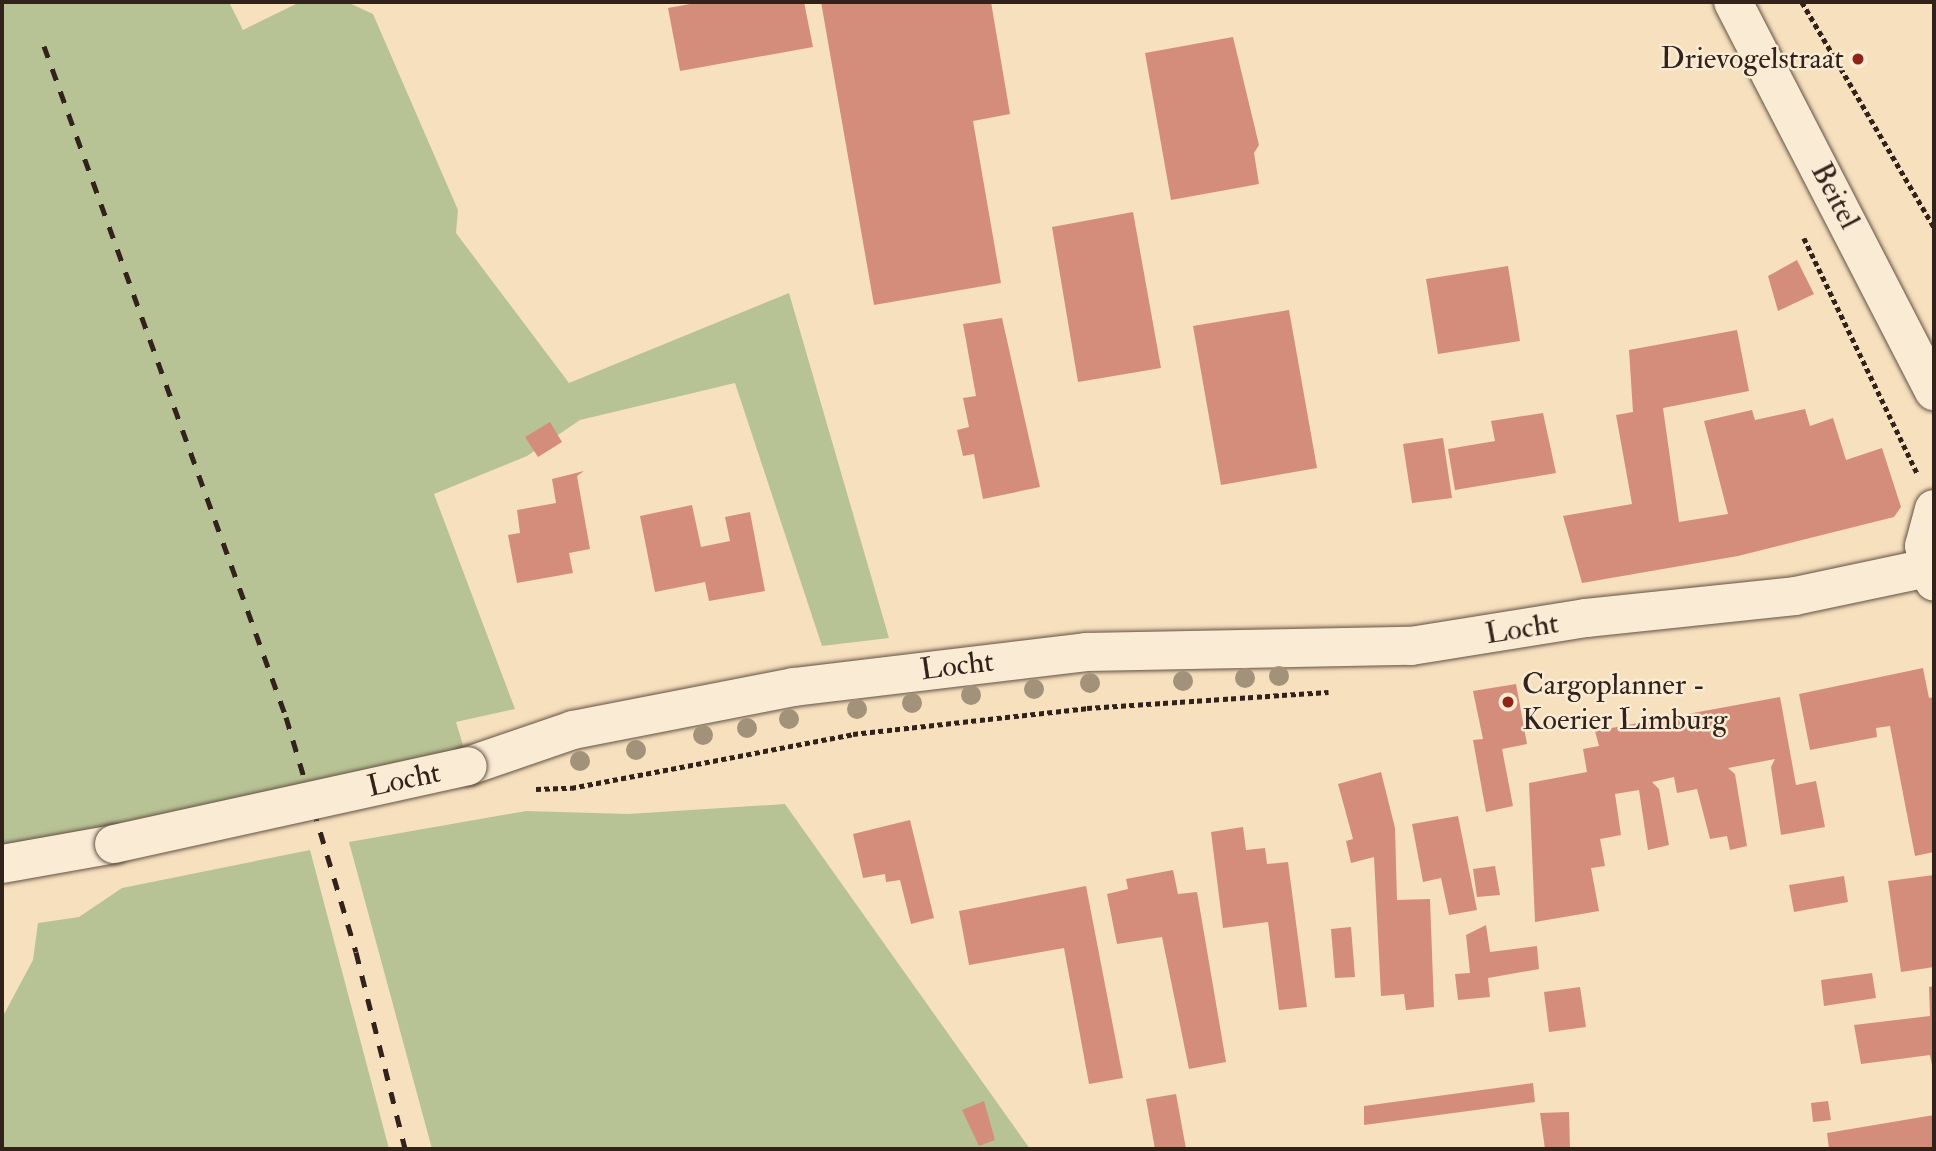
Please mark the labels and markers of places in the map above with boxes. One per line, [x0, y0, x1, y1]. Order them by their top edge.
place label: Drievogelstraat [1660, 41, 1844, 77]
marker: Drievogelstraat [1850, 51, 1866, 67]
place label: Cargoplanner - Koerier Limburg [1522, 667, 1727, 738]
marker: Cargoplanner - Koerier Limburg [1500, 694, 1516, 710]

